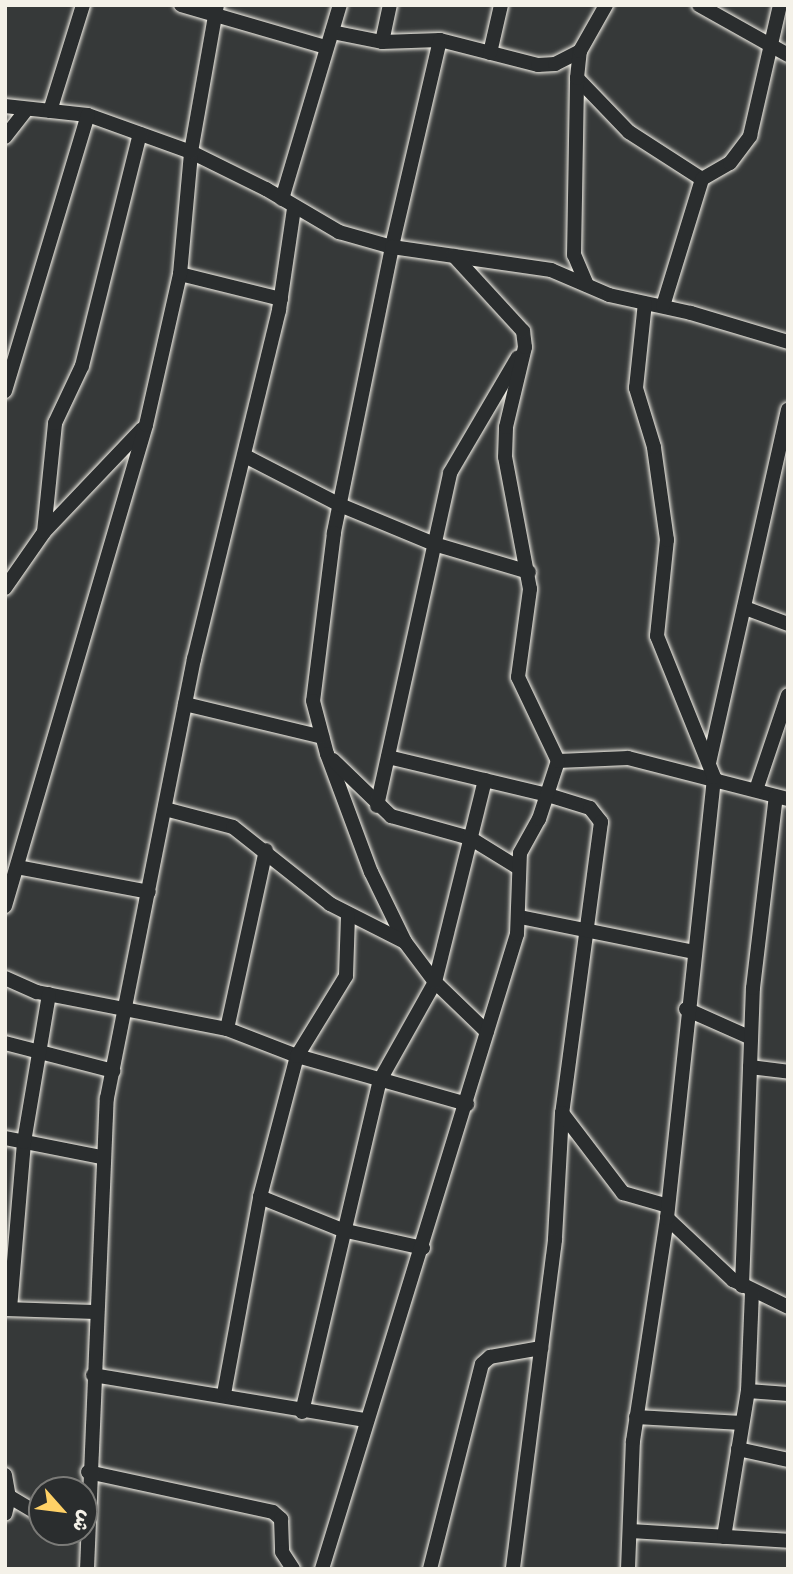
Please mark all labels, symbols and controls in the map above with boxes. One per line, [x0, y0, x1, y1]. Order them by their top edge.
north arrow [28, 1476, 98, 1546]
text: ش [63, 1505, 97, 1536]

